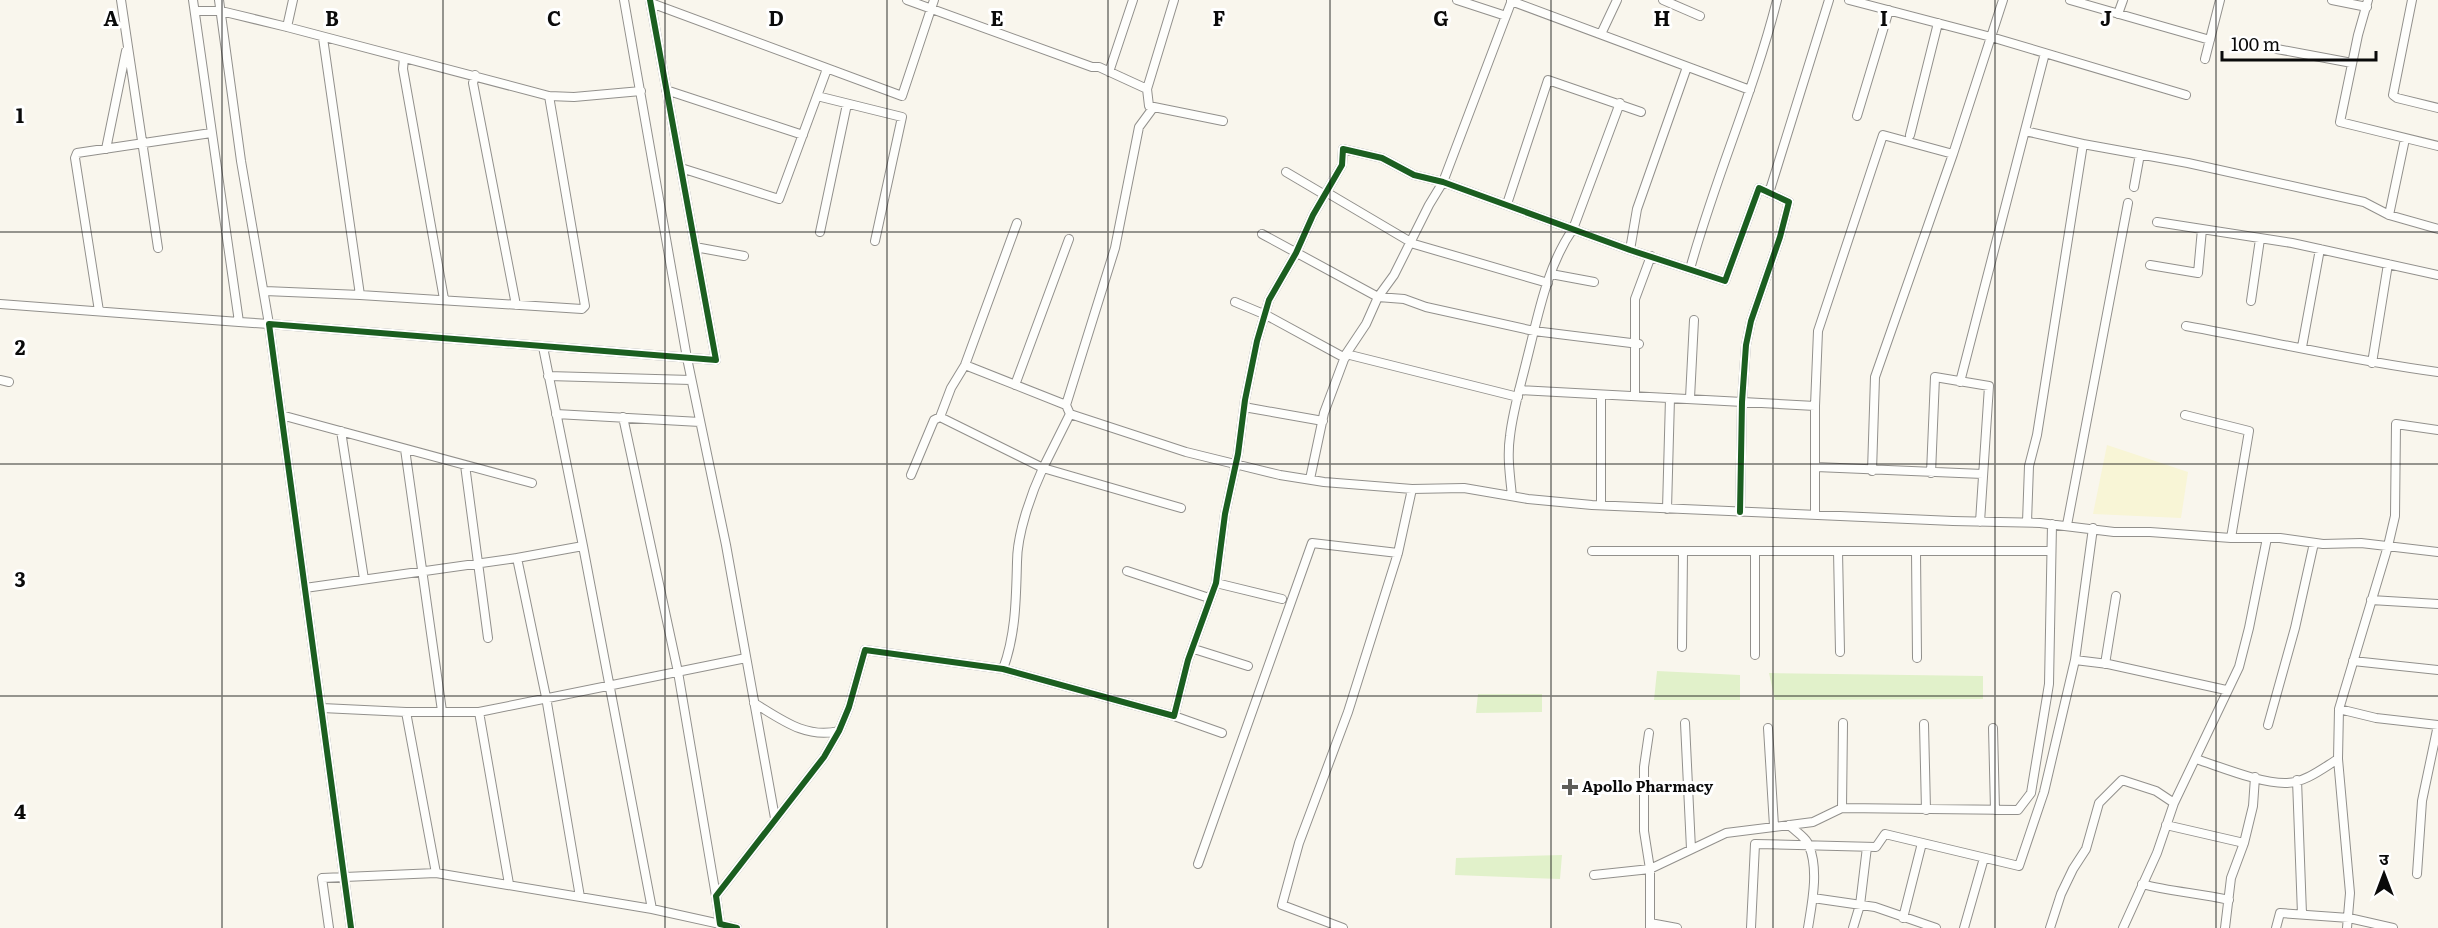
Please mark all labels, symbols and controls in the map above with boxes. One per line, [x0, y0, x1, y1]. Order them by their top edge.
text: A [103, 2, 119, 32]
text: B [325, 2, 339, 32]
text: C [547, 2, 561, 32]
text: D [768, 2, 784, 32]
text: E [990, 2, 1004, 32]
text: F [1213, 2, 1226, 32]
text: G [1433, 2, 1449, 32]
text: H [1654, 2, 1670, 32]
text: I [1880, 2, 1888, 32]
text: J [2100, 2, 2112, 32]
scale bar [2222, 24, 2376, 62]
text: 100 m [2231, 30, 2280, 57]
text: 1 [16, 99, 24, 129]
text: 2 [15, 331, 26, 361]
text: 3 [14, 563, 26, 593]
place label: Apollo Pharmacy [1582, 774, 1714, 797]
marker: Apollo Pharmacy [1563, 780, 1577, 794]
text: 4 [14, 795, 26, 825]
north arrow [2354, 844, 2414, 904]
text: उ [2379, 846, 2389, 870]

